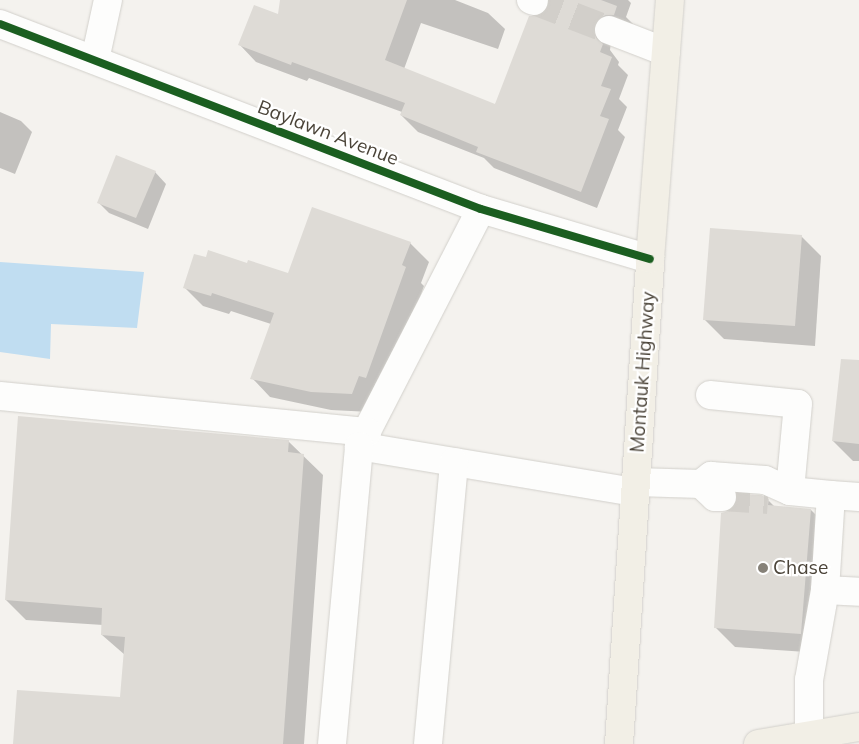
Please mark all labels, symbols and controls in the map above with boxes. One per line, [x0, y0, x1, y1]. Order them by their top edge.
street label: Baylawn Avenue [254, 96, 402, 170]
street label: Montauk Highway [626, 291, 660, 453]
place label: Chase [773, 557, 828, 579]
marker: Chase [757, 562, 769, 574]

